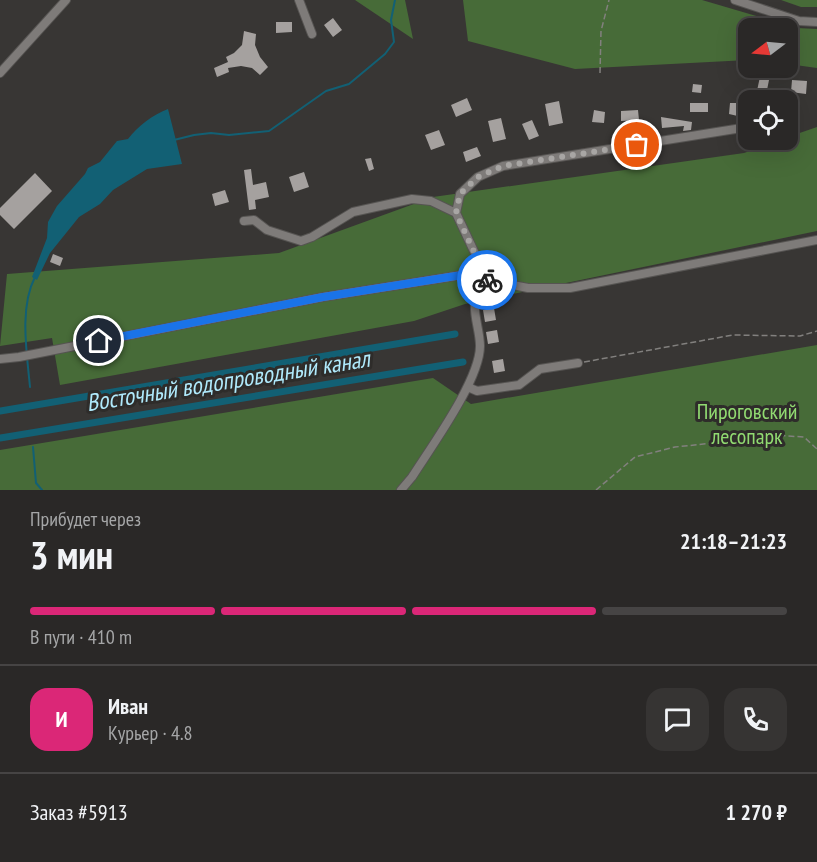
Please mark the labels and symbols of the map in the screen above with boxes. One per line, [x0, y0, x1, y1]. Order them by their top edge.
north arrow [738, 18, 798, 78]
pin [611, 119, 662, 170]
courier [457, 250, 517, 310]
pin [73, 315, 124, 366]
water label: Восточный водопроводный канал [84, 342, 374, 418]
park label: Пироговский лесопарк [697, 397, 797, 450]

